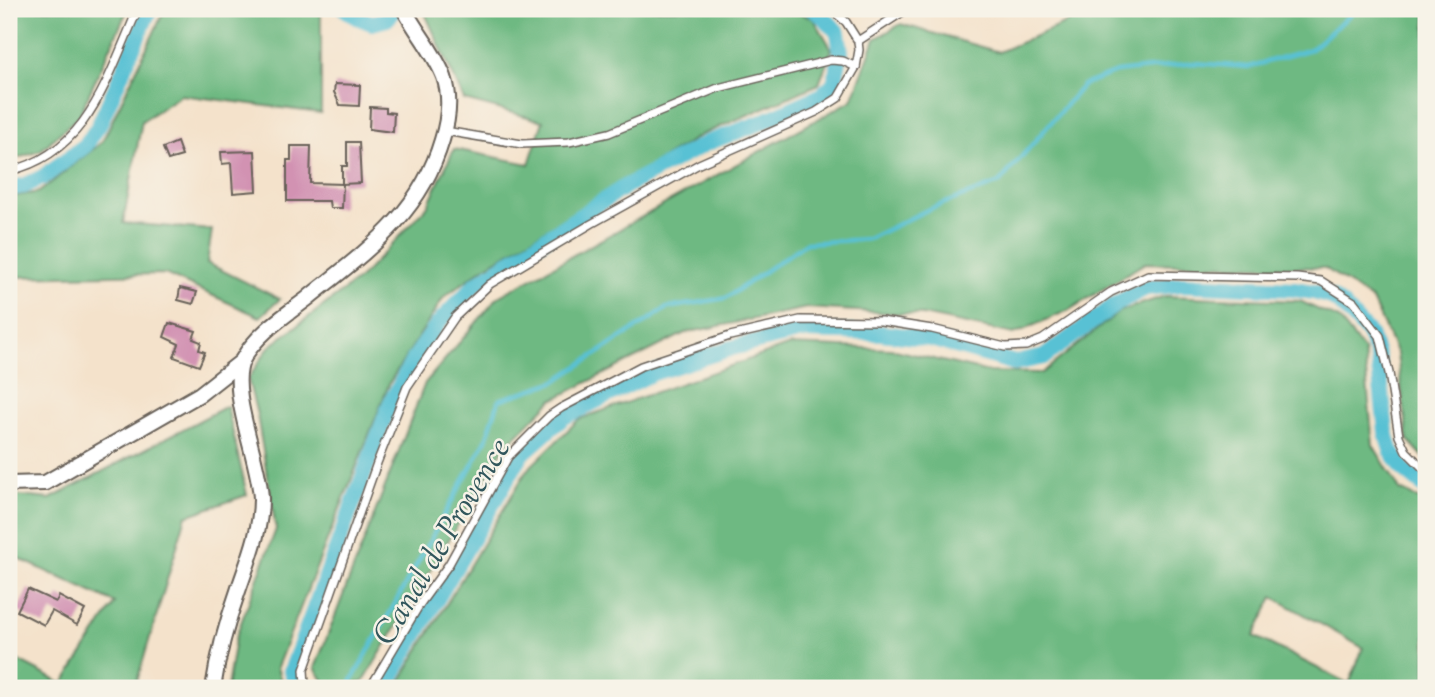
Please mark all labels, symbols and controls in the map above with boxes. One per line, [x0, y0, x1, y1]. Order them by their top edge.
water label: Canal de Provence [364, 430, 524, 655]

